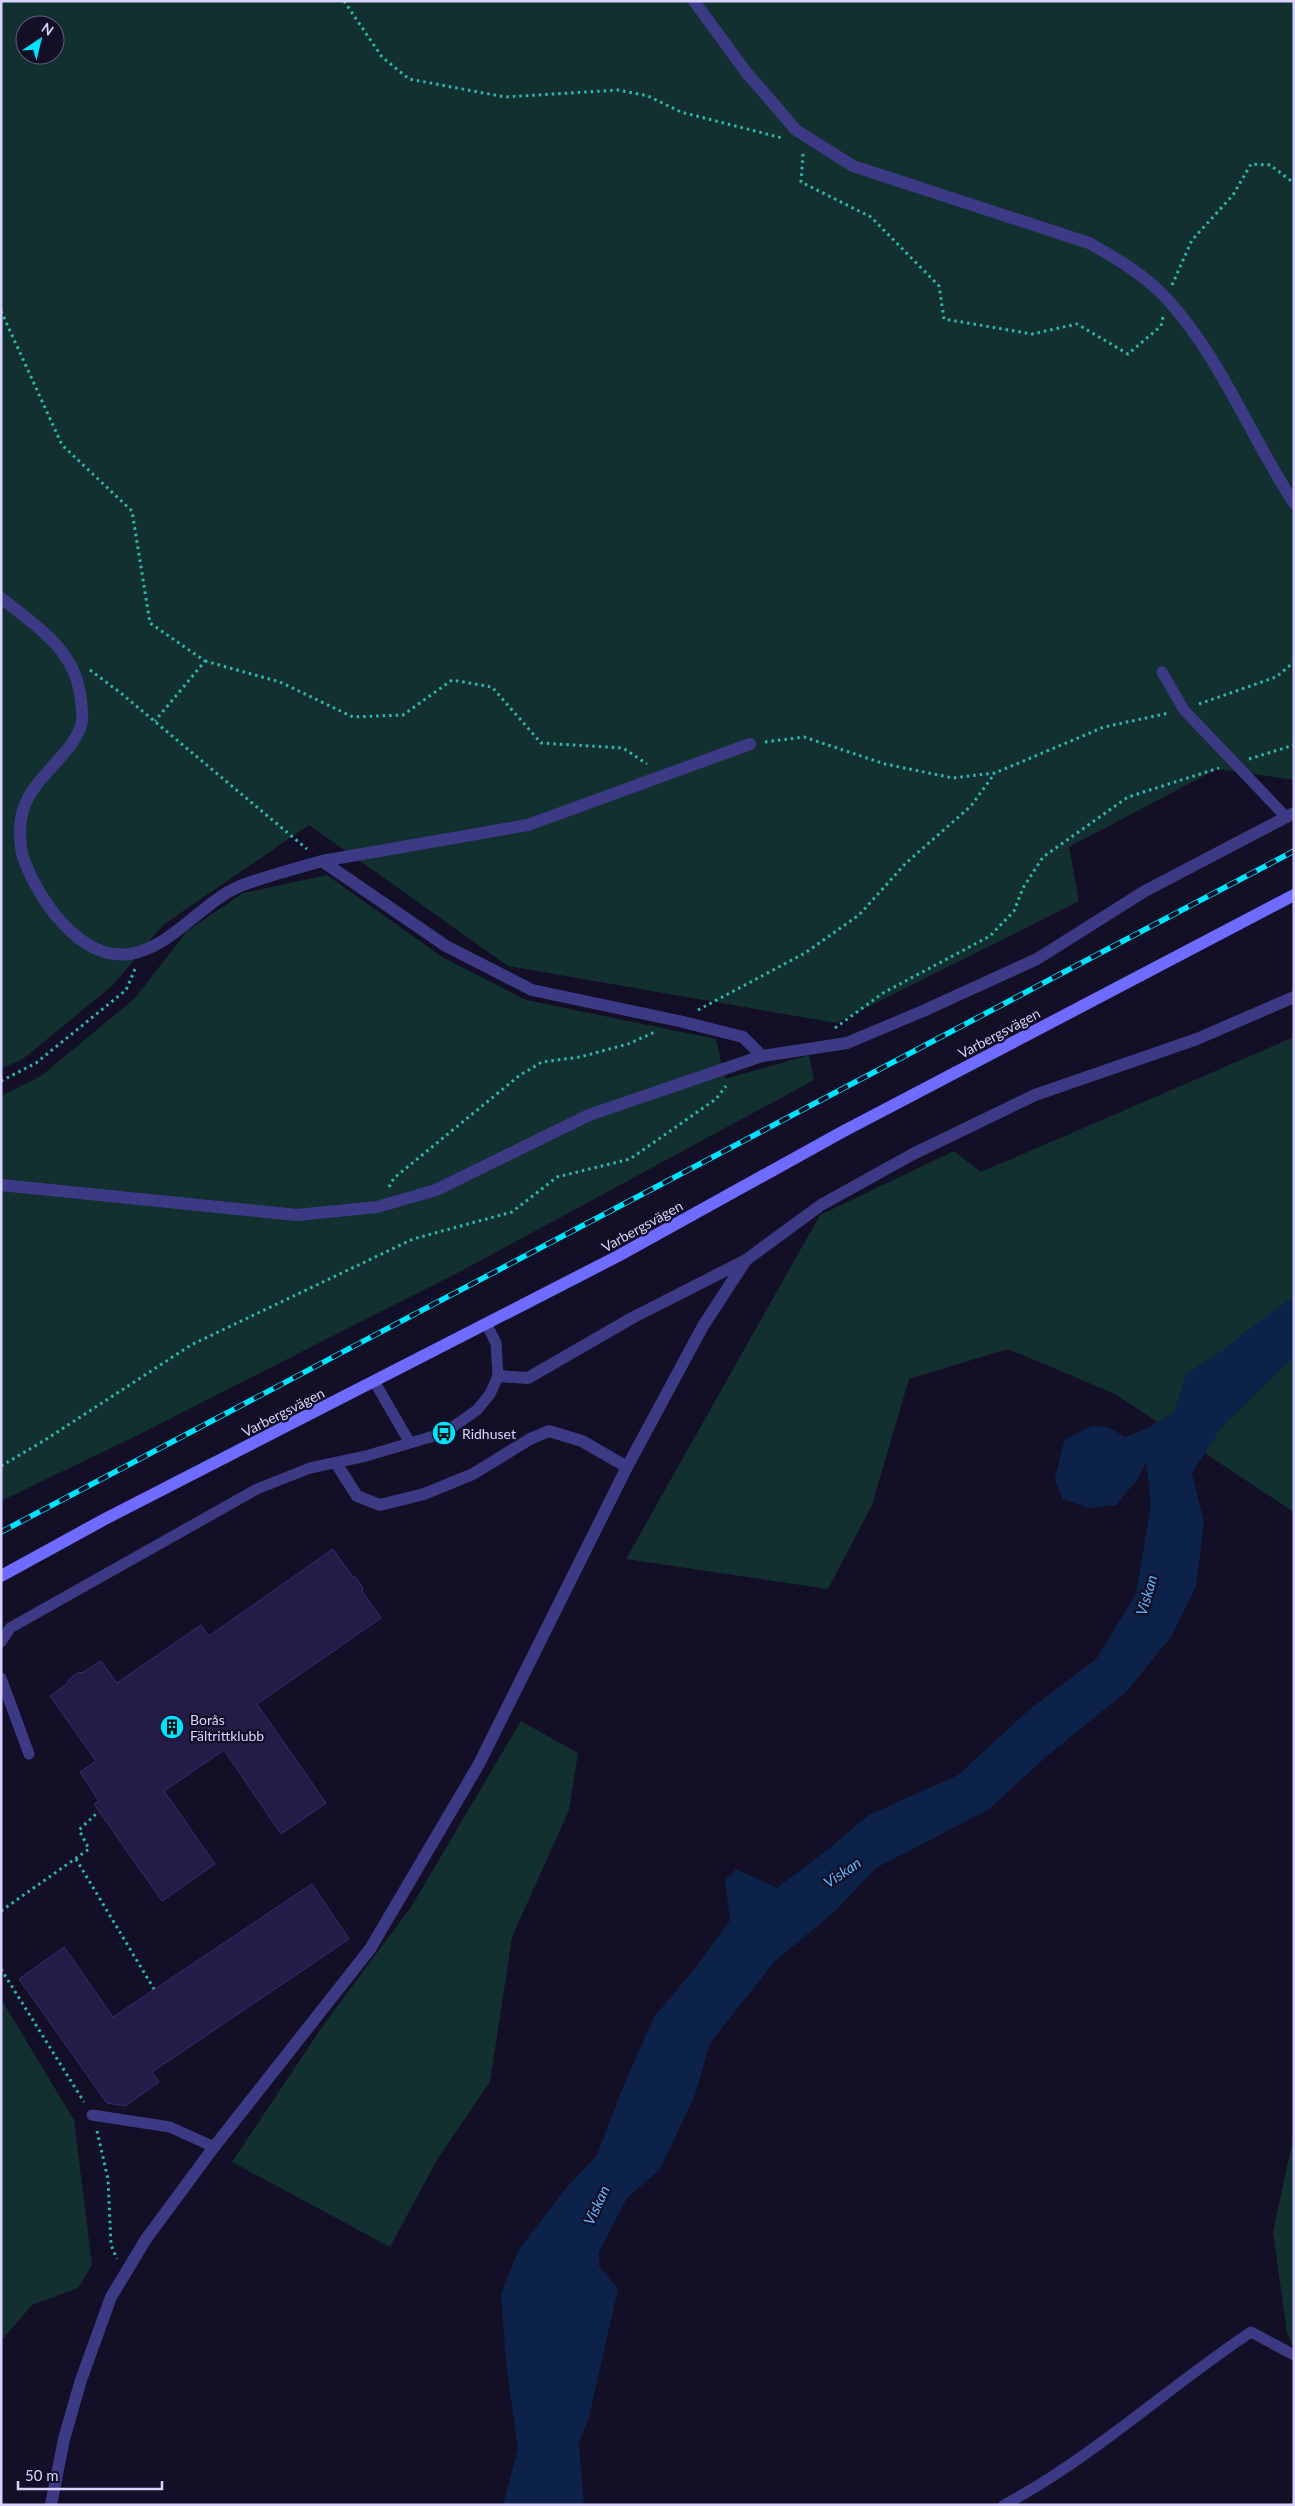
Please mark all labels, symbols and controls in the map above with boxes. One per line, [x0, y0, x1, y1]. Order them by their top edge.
north arrow [15, 15, 65, 65]
text: N [38, 19, 57, 39]
street label: Varbergsvägen [955, 1004, 1043, 1062]
street label: Varbergsvägen [598, 1197, 686, 1255]
street label: Varbergsvägen [239, 1384, 327, 1440]
bus stop icon: Ridhuset [431, 1420, 457, 1446]
place label: Ridhuset [462, 1425, 516, 1442]
water label: Viskan [1132, 1573, 1160, 1617]
place label: Borås Fältrittklubb [190, 1711, 264, 1744]
building icon: Borås Fältrittklubb [159, 1714, 185, 1740]
water label: Viskan [820, 1853, 864, 1891]
water label: Viskan [579, 2182, 613, 2228]
scale bar [18, 2458, 161, 2490]
text: 50 m [25, 2466, 59, 2484]

